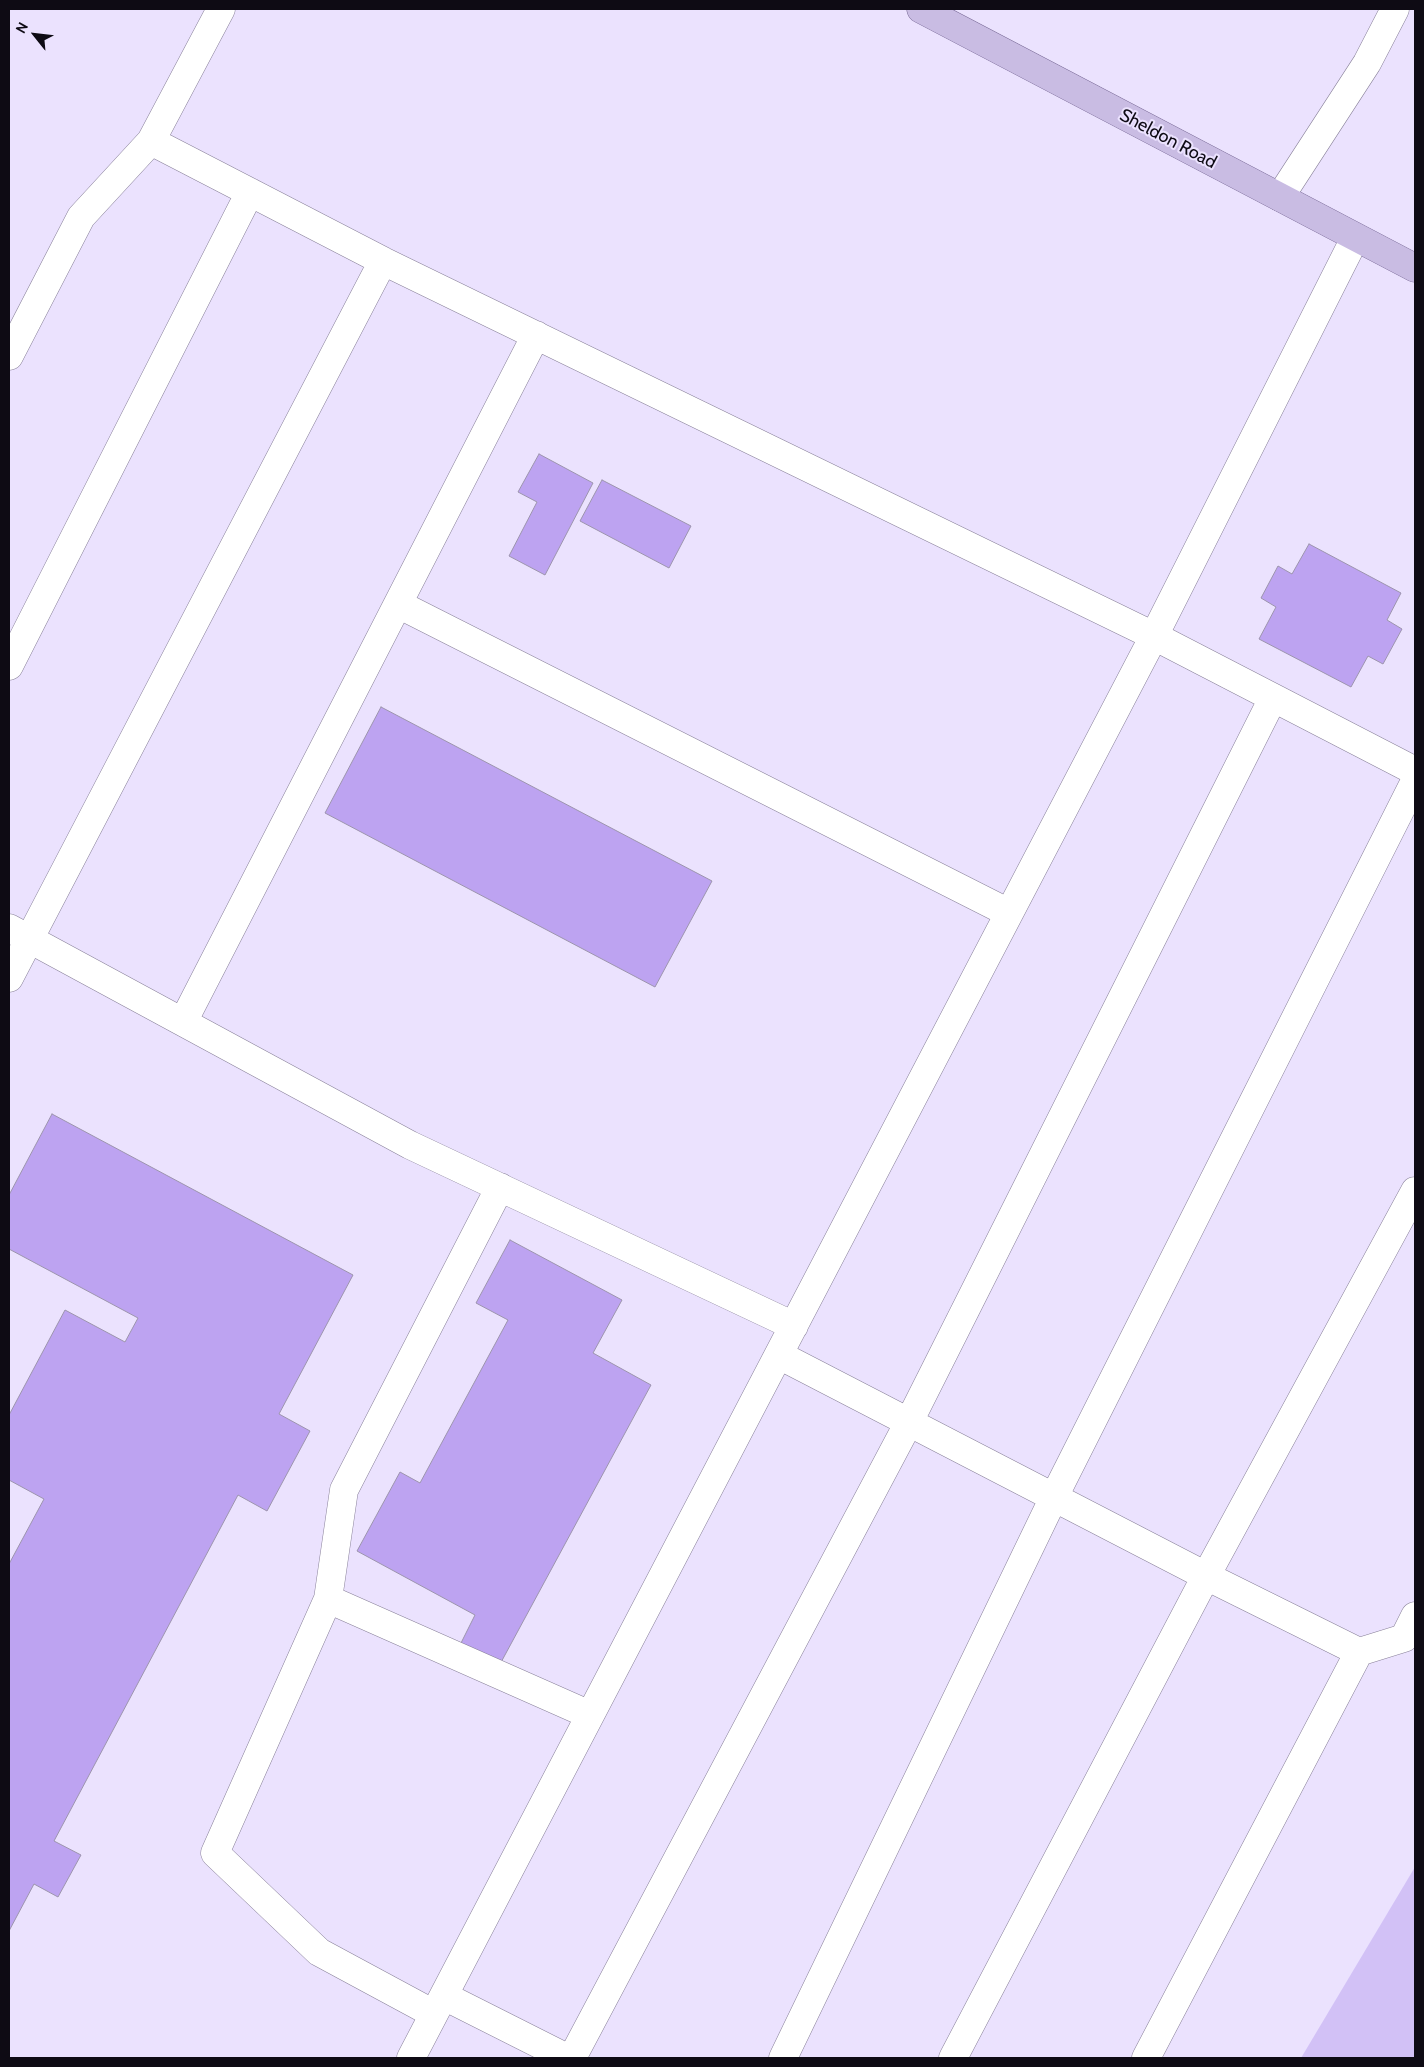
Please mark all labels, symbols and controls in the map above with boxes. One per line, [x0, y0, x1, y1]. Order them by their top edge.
north arrow [10, 10, 60, 60]
text: N [12, 19, 32, 36]
street label: Sheldon Road [1116, 104, 1220, 174]

